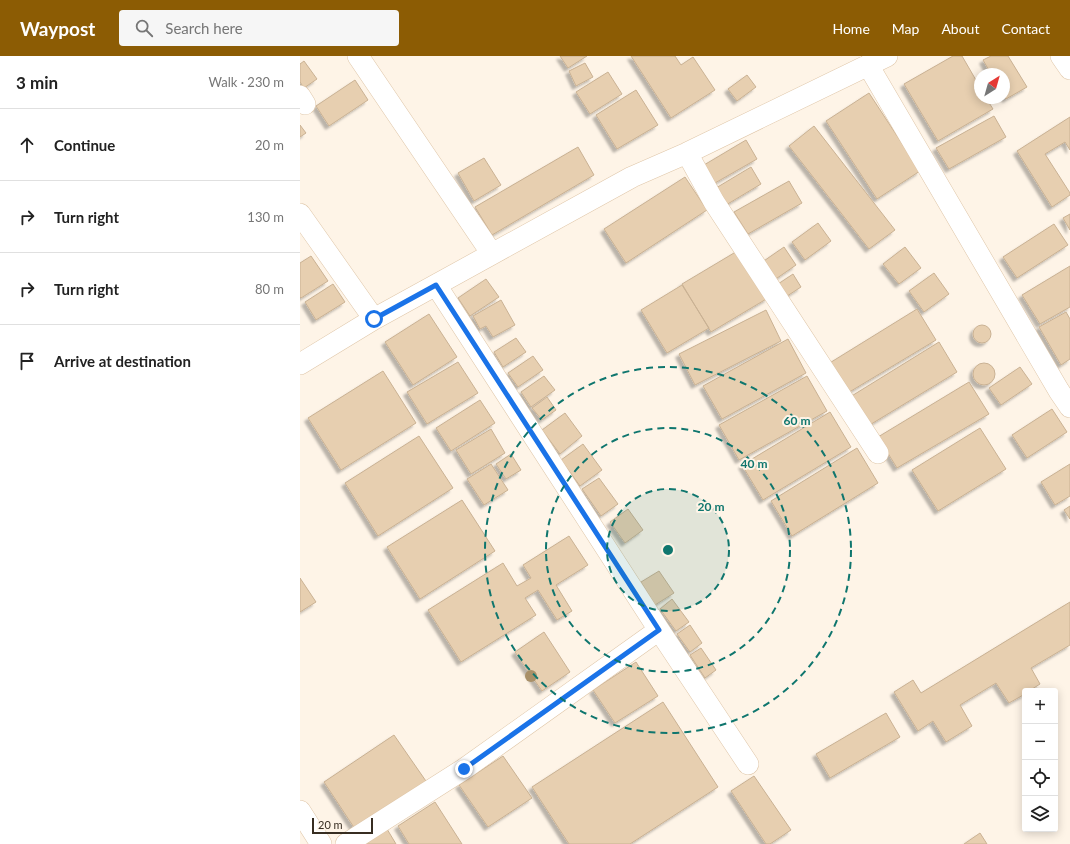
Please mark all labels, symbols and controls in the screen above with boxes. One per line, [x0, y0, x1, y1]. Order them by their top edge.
search box [119, 10, 399, 46]
text: Waypost [20, 17, 95, 40]
icon: search [133, 17, 155, 39]
text: Search here [165, 19, 243, 37]
text: Home [832, 20, 870, 37]
text: Map [892, 20, 919, 37]
text: About [941, 20, 979, 37]
text: Contact [1001, 20, 1050, 37]
north arrow [974, 68, 1010, 104]
text: 3 min [16, 72, 58, 93]
text: Walk · 230 m [208, 74, 284, 90]
icon: ahead [16, 134, 38, 156]
text: Continue [54, 136, 115, 154]
text: 20 m [255, 137, 284, 153]
icon: right [16, 206, 38, 228]
text: Turn right [54, 208, 119, 226]
text: 130 m [247, 209, 284, 225]
icon: right [16, 278, 38, 300]
text: Turn right [54, 280, 119, 298]
text: 80 m [255, 281, 284, 297]
route start [365, 310, 383, 328]
icon: arrive [16, 350, 38, 372]
text: Arrive at destination [54, 352, 191, 370]
text: 60 m [784, 413, 810, 428]
text: 40 m [741, 456, 767, 471]
text: 20 m [698, 499, 724, 514]
centre of rings [661, 543, 675, 557]
map controls [1022, 688, 1058, 832]
button: + [1022, 688, 1058, 724]
button: − [1022, 724, 1058, 760]
route end [455, 760, 473, 778]
button: locate [1022, 760, 1058, 796]
button: layers [1022, 796, 1058, 832]
scale bar [312, 816, 373, 835]
text: 20 m [318, 818, 343, 831]

